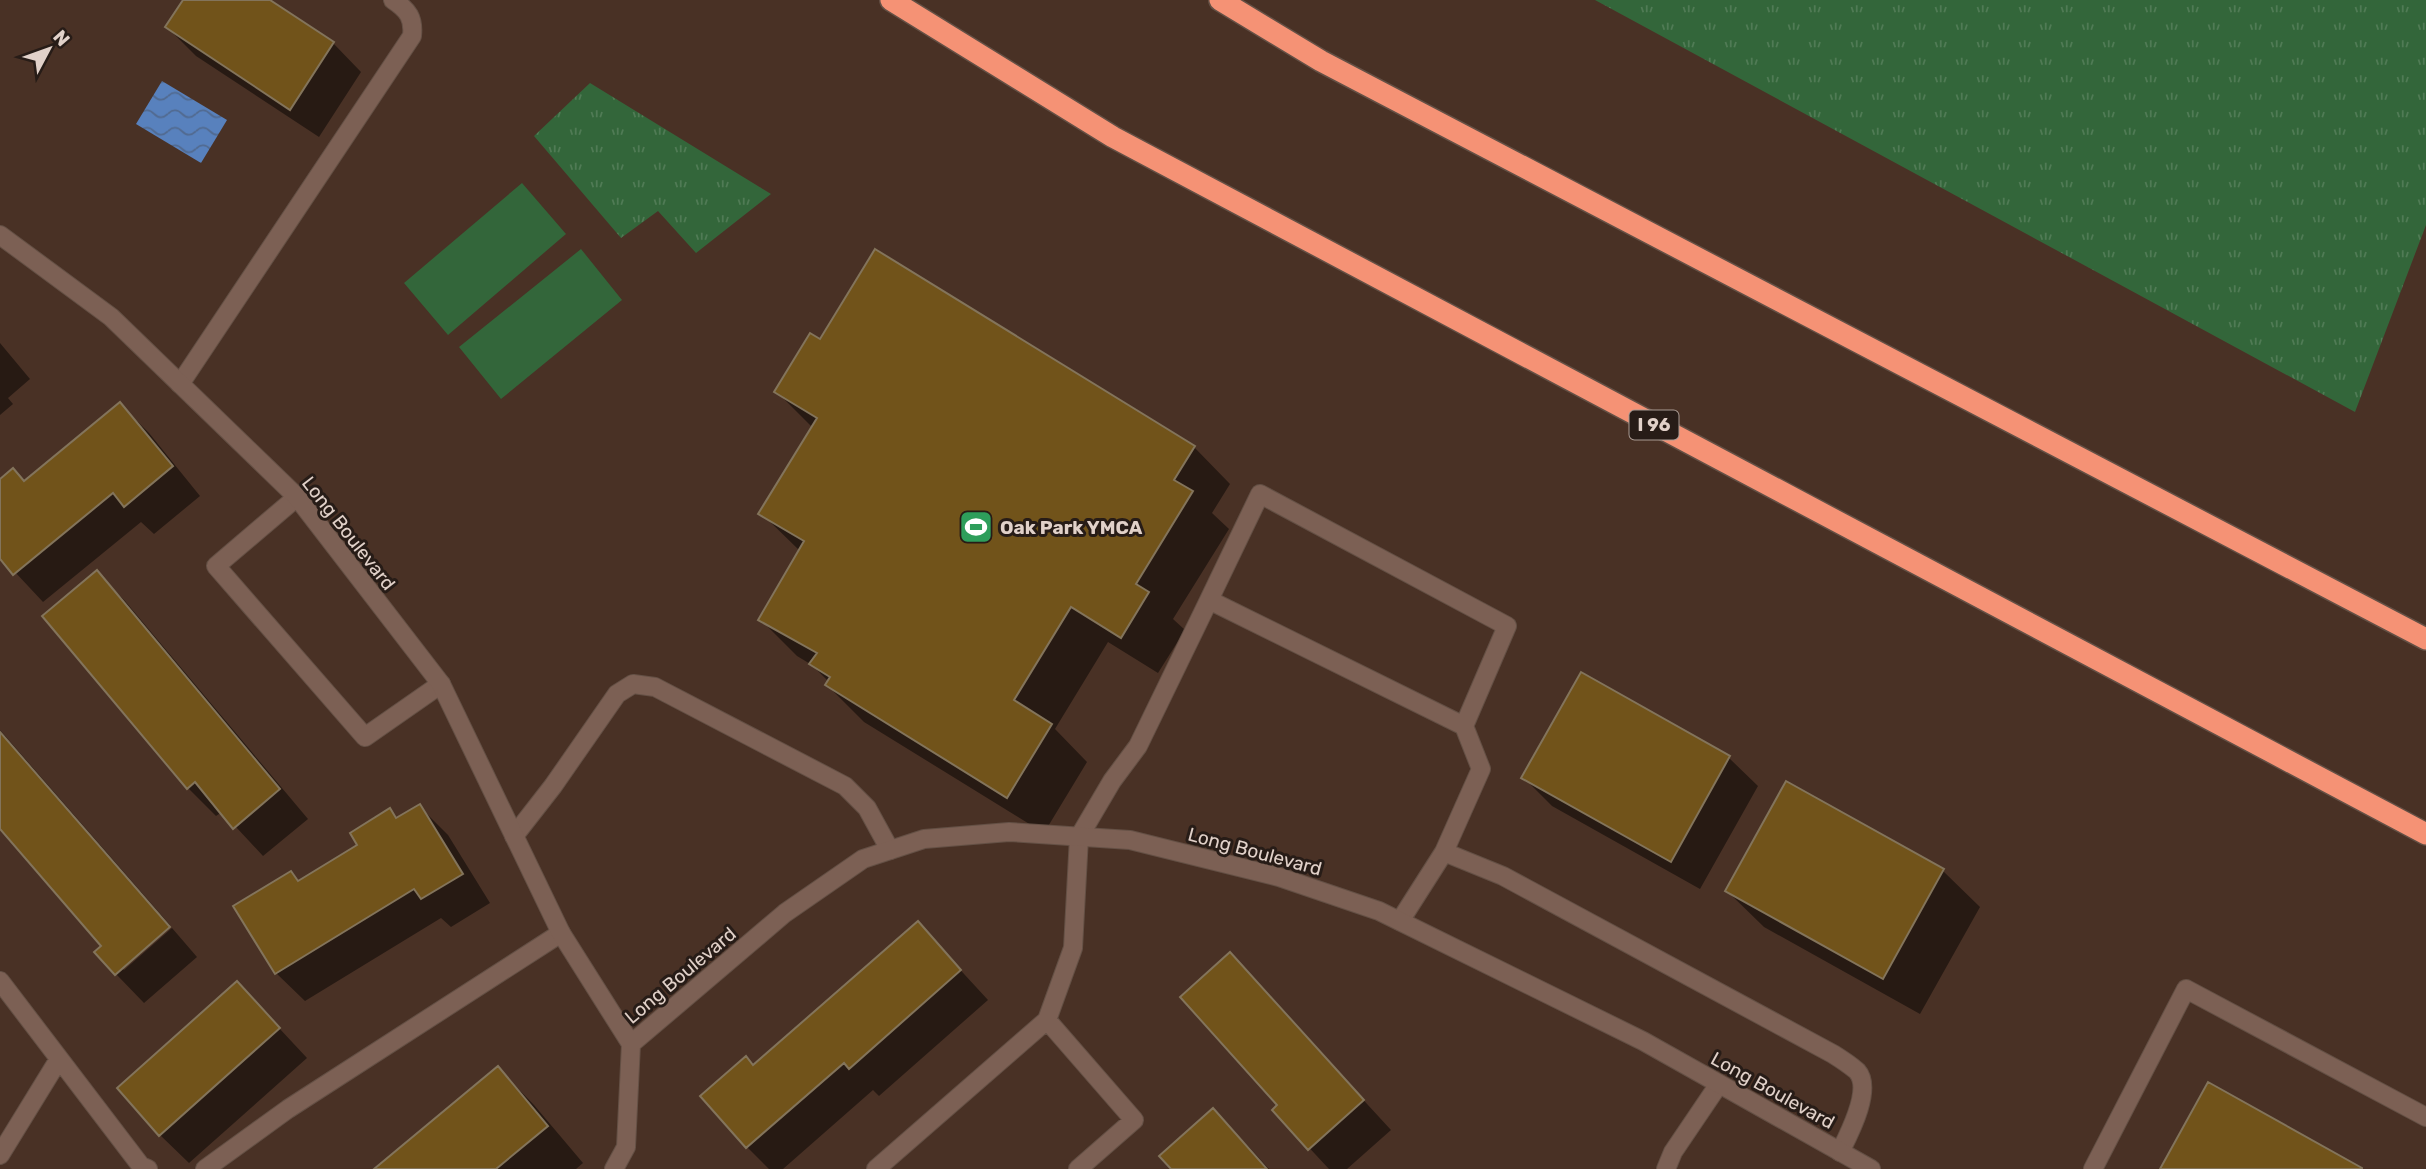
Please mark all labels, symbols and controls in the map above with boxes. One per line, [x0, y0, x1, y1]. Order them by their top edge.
north arrow [14, 14, 84, 84]
text: N [48, 25, 75, 51]
road number: I 96 [1630, 410, 1678, 440]
street label: Long Boulevard [297, 472, 400, 595]
sports icon: Oak Park YMCA [957, 508, 995, 546]
place label: Oak Park YMCA [1000, 516, 1143, 539]
street label: Long Boulevard [1185, 823, 1324, 880]
street label: Long Boulevard [620, 922, 741, 1028]
street label: Long Boulevard [1707, 1047, 1839, 1134]

